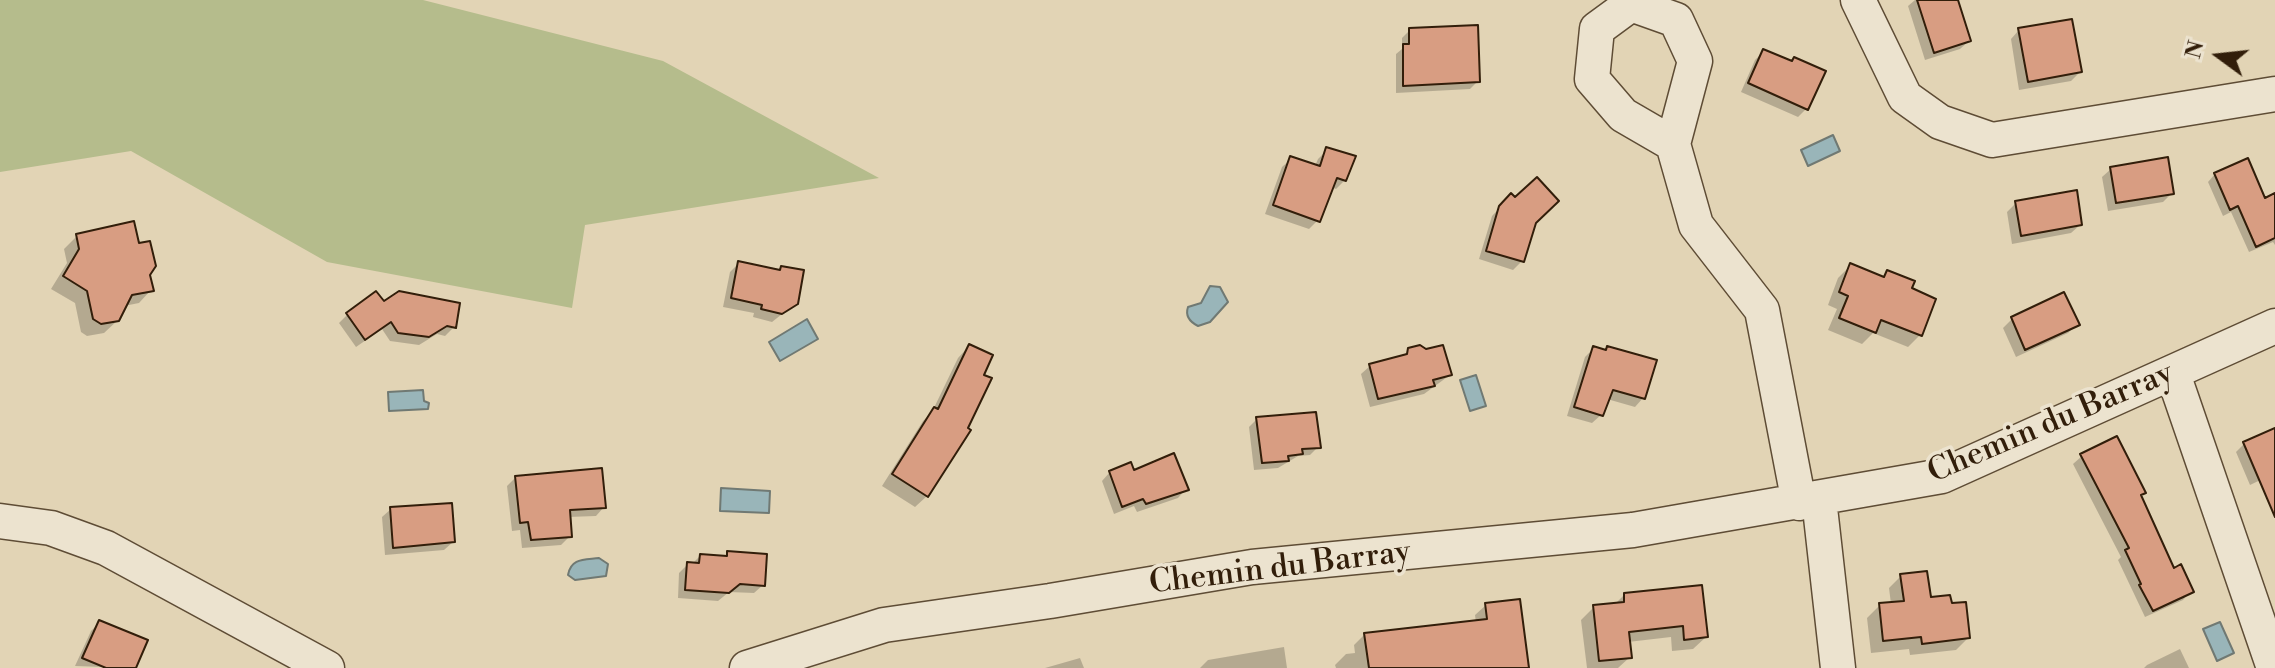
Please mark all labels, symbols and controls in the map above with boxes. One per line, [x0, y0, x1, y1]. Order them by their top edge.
north arrow [2179, 16, 2259, 96]
text: N [2180, 38, 2211, 62]
street label: Chemin du Barray [1923, 355, 2179, 493]
street label: Chemin du Barray [1147, 534, 1413, 604]

